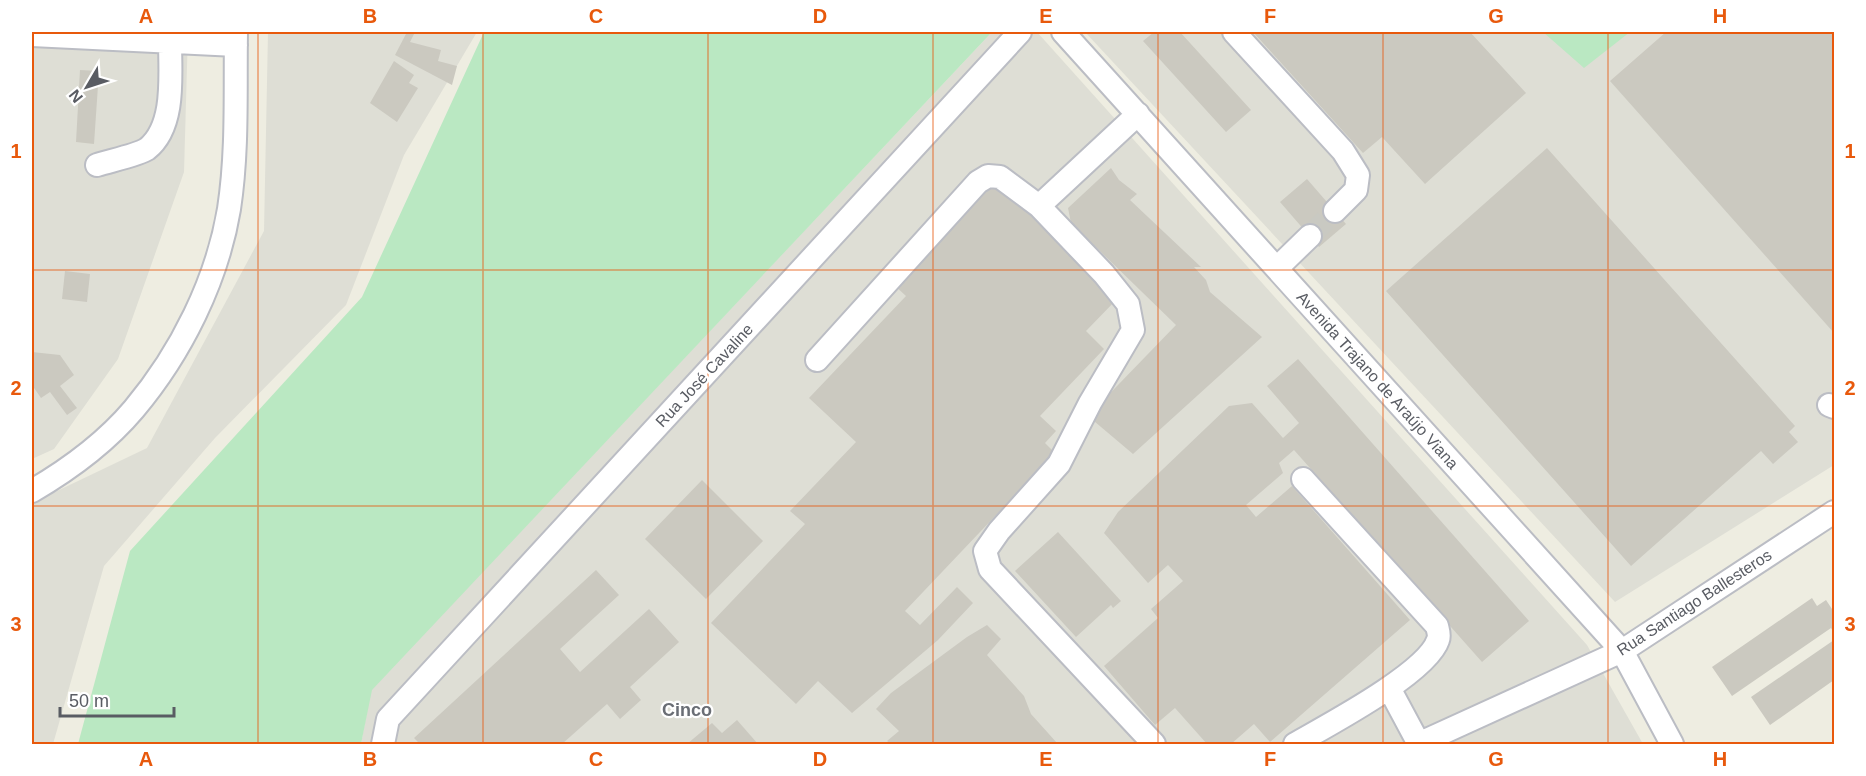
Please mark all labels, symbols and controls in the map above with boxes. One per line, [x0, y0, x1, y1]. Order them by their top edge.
text: A [139, 5, 153, 27]
text: B [363, 5, 377, 27]
text: C [589, 5, 603, 27]
text: D [813, 5, 827, 27]
text: E [1039, 5, 1053, 27]
text: F [1264, 5, 1276, 27]
text: G [1488, 5, 1504, 27]
text: H [1713, 5, 1727, 27]
north arrow [57, 57, 117, 117]
text: N [65, 86, 86, 106]
text: 1 [10, 140, 22, 162]
text: 1 [1844, 140, 1856, 162]
street label: Avenida Trajano de Araújo Viana [1294, 288, 1462, 472]
street label: Rua José Cavaline [652, 320, 756, 430]
text: 2 [10, 377, 22, 399]
text: 2 [1844, 377, 1856, 399]
street label: Rua Santiago Ballesteros [1614, 546, 1775, 659]
text: 3 [10, 613, 22, 635]
text: 3 [1844, 613, 1856, 635]
scale bar [60, 680, 174, 718]
text: 50 m [69, 691, 109, 711]
district label: Cinco [662, 700, 712, 720]
text: A [139, 748, 153, 770]
text: B [363, 748, 377, 770]
text: C [589, 748, 603, 770]
text: D [813, 748, 827, 770]
text: E [1039, 748, 1053, 770]
text: F [1264, 748, 1276, 770]
text: G [1488, 748, 1504, 770]
text: H [1713, 748, 1727, 770]

